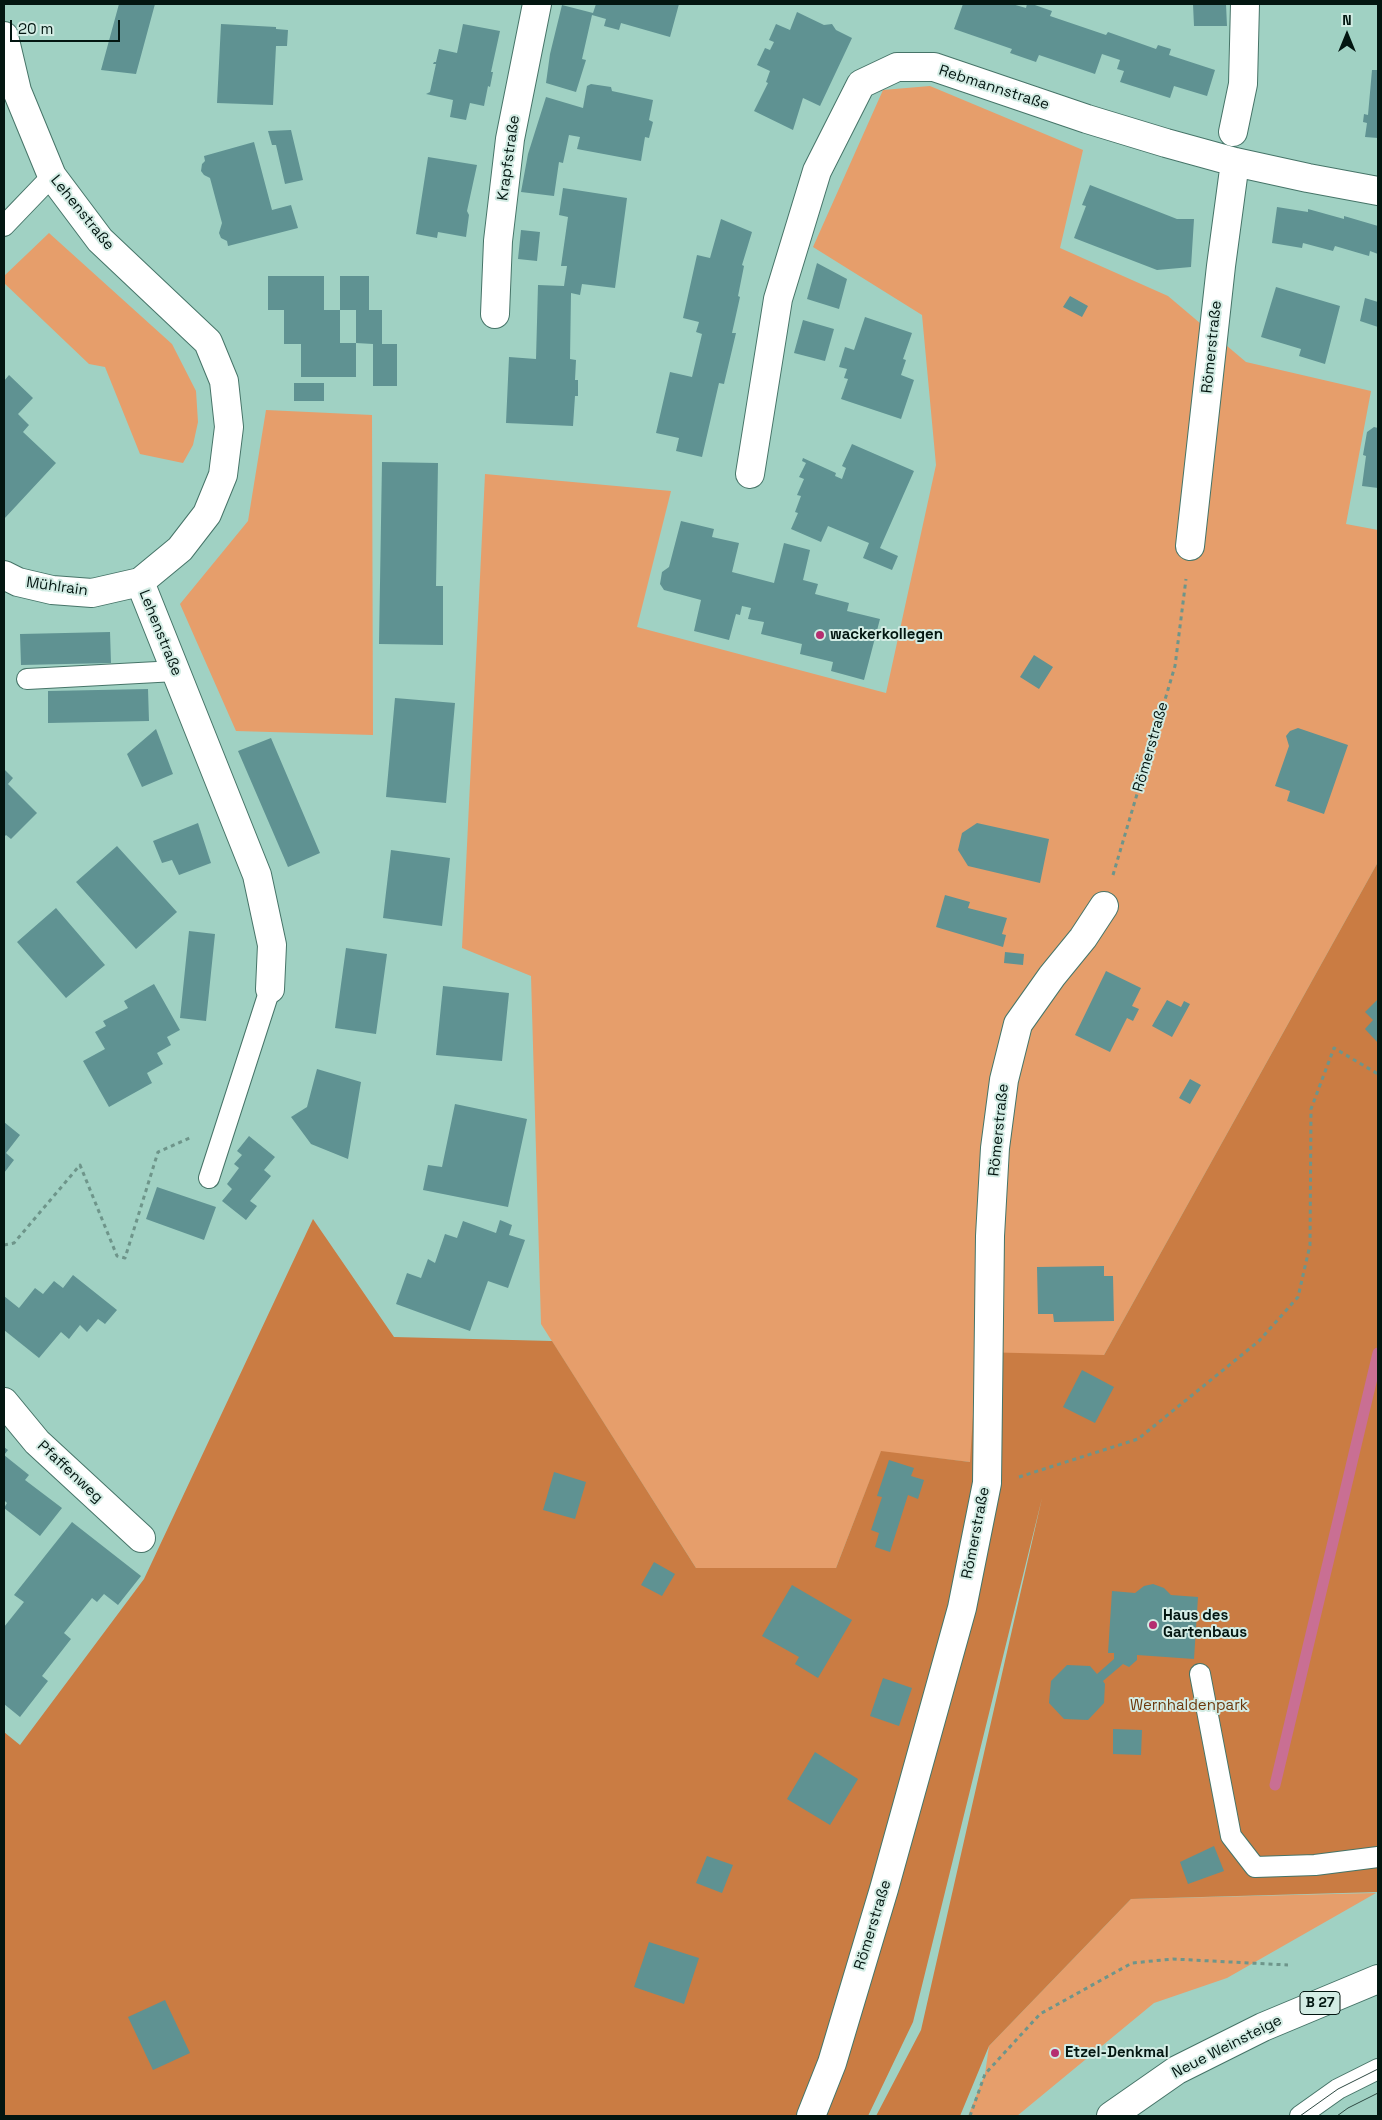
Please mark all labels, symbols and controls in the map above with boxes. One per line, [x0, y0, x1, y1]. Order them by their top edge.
scale bar [12, 10, 122, 42]
north arrow [1322, 10, 1372, 60]
text: N [1342, 11, 1352, 29]
text: 20 m [18, 19, 53, 38]
street label: Rebmannstraße [937, 62, 1051, 114]
street label: Krapfstraße [494, 114, 524, 202]
street label: Lehenstraße [46, 172, 118, 254]
street label: Römerstraße [1198, 300, 1226, 394]
street label: Mühlrain [25, 574, 89, 600]
street label: Lehenstraße [135, 587, 185, 679]
place label: wackerkollegen [830, 626, 943, 644]
marker: wackerkollegen [814, 629, 826, 641]
street label: Römerstraße [1130, 700, 1172, 794]
street label: Römerstraße [985, 1083, 1013, 1177]
street label: Pfaffenweg [33, 1437, 107, 1507]
street label: Römerstraße [958, 1486, 994, 1580]
place label: Haus des Gartenbaus [1163, 1607, 1247, 1642]
marker: Haus des Gartenbaus [1147, 1619, 1159, 1631]
park label: Wernhaldenpark [1130, 1697, 1248, 1715]
street label: Römerstraße [851, 1878, 895, 1972]
road number: B 27 [1300, 1992, 1340, 2015]
street label: Neue Weinsteige [1169, 2012, 1285, 2082]
place label: Etzel-Denkmal [1065, 2044, 1169, 2062]
marker: Etzel-Denkmal [1049, 2047, 1061, 2059]

